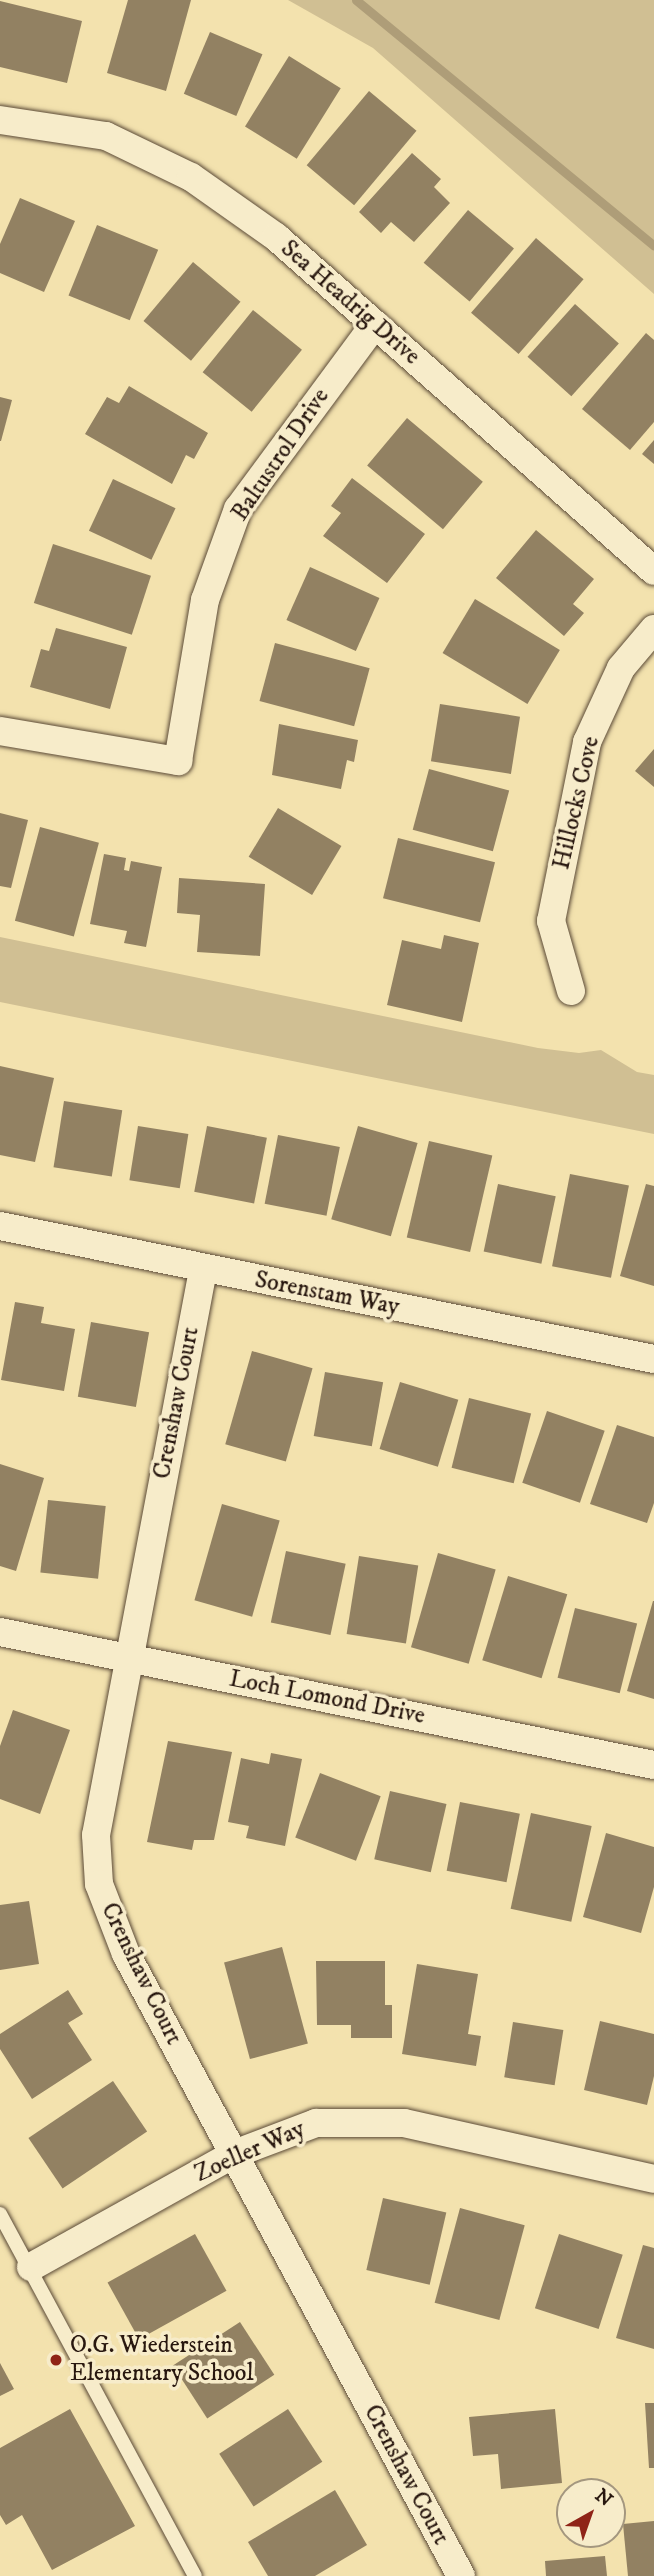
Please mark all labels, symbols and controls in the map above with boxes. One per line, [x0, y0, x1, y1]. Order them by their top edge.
street label: Sea Headrig Drive [274, 235, 426, 371]
street label: Baltustrol Drive [226, 383, 336, 527]
street label: Hillocks Cove [548, 734, 606, 872]
street label: Sorenstam Way [252, 1266, 402, 1322]
street label: Crenshaw Court [148, 1325, 206, 1481]
street label: Loch Lomond Drive [227, 1665, 427, 1731]
street label: Crenshaw Court [94, 1898, 188, 2050]
street label: Zoeller Way [191, 2115, 309, 2189]
place label: O.G. Wiederstein Elementary School [70, 2332, 254, 2388]
marker: O.G. Wiederstein Elementary School [48, 2352, 64, 2368]
street label: Crenshaw Court [357, 2400, 455, 2550]
north arrow [556, 2478, 626, 2548]
text: N [590, 2484, 617, 2512]

